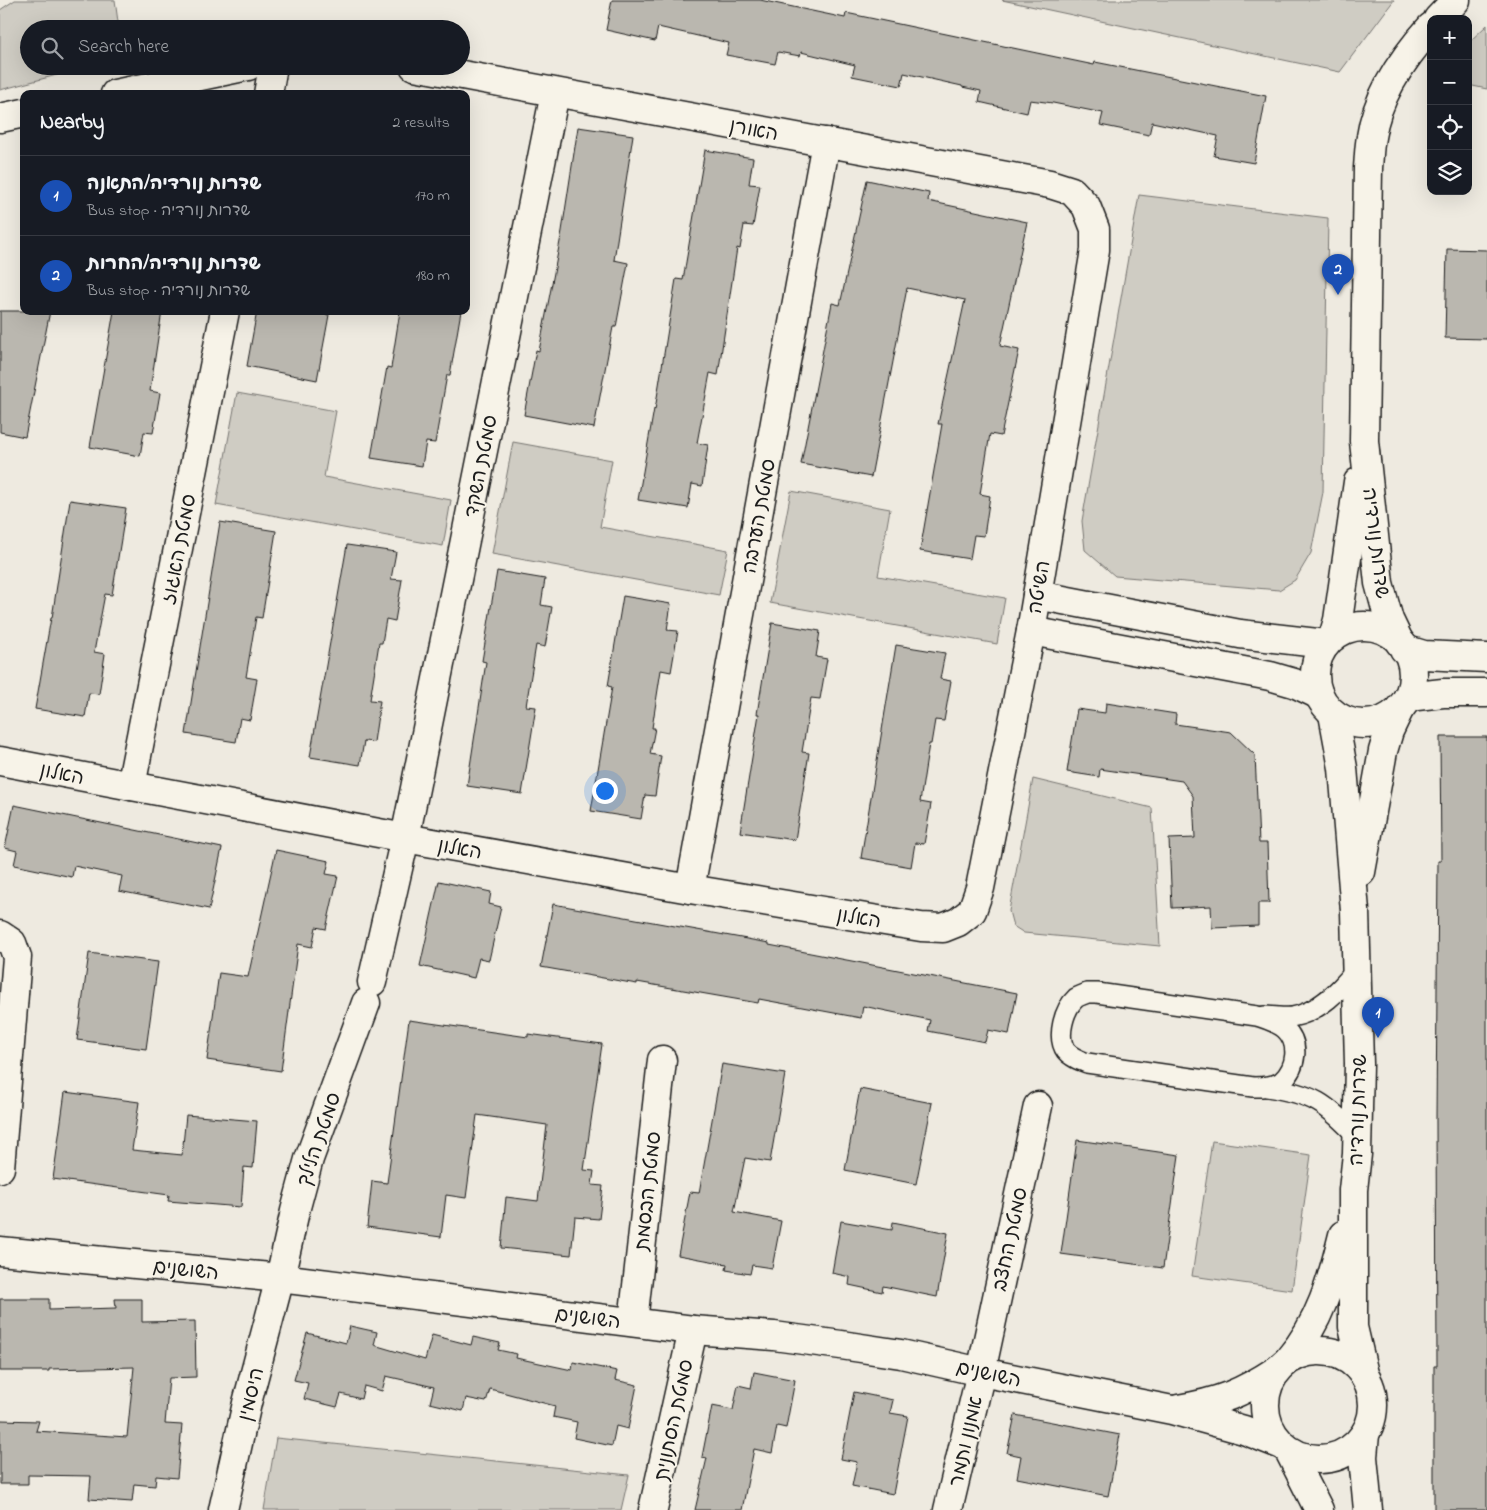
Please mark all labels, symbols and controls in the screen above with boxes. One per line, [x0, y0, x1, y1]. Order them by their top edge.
map controls [1427, 15, 1472, 195]
button: + [1427, 15, 1472, 60]
search box [20, 20, 470, 75]
icon: search [38, 34, 66, 62]
text: Search here [78, 34, 169, 61]
button: − [1427, 60, 1472, 105]
button: locate [1427, 105, 1472, 150]
text: Nearby [40, 108, 104, 138]
text: 2 results [392, 111, 450, 135]
street label: האורן [727, 113, 780, 150]
button: layers [1427, 150, 1472, 195]
text: שדרות נורדיה/התאנה [87, 171, 262, 198]
text: 1 [53, 184, 59, 208]
text: 170 m [415, 184, 450, 208]
text: Bus stop · שדרות נורדיה [87, 199, 250, 223]
text: שדרות נורדיה/החרות [87, 251, 261, 278]
pin: 2 [1322, 254, 1354, 295]
text: 2 [52, 264, 60, 288]
text: 180 m [416, 264, 450, 288]
text: Bus stop · שדרות נורדיה [87, 279, 250, 303]
street label: סמטת השקד [458, 413, 507, 520]
street label: סמטת הערבה [736, 457, 785, 576]
street label: שדרות נורדיה [1353, 486, 1396, 600]
street label: סמטת האגוז [156, 492, 205, 607]
street label: השיטה [1022, 558, 1059, 616]
street label: האלון [37, 757, 86, 794]
your location [592, 778, 618, 804]
street label: האלון [435, 832, 484, 869]
street label: האלון [834, 902, 883, 937]
pin: 1 [1362, 997, 1394, 1038]
street label: שדרות נורדיה [1343, 1054, 1376, 1166]
street label: סמטת הלילך [291, 1089, 350, 1191]
street label: סמטת הבסמת [629, 1130, 670, 1253]
street label: סמטת החצב [986, 1185, 1037, 1294]
street label: השושנים [151, 1254, 220, 1289]
street label: השושנים [553, 1301, 622, 1338]
street label: השושנים [953, 1354, 1024, 1397]
street label: סמטת הסתונית [648, 1357, 702, 1484]
street label: היסמין [232, 1365, 273, 1424]
street label: אמנון ותמר [943, 1393, 992, 1490]

